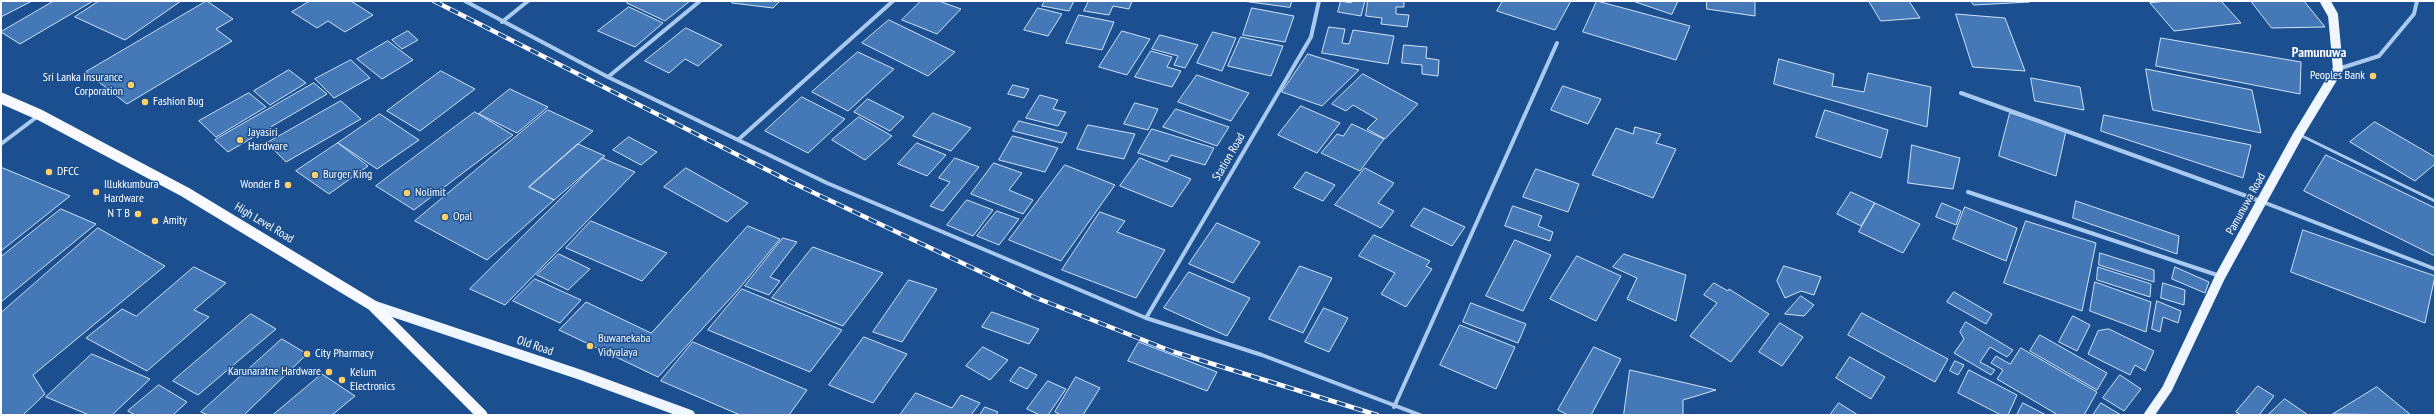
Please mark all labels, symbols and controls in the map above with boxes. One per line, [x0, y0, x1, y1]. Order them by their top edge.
district label: Pamunuwa [2292, 45, 2346, 61]
place label: Peoples Bank [2310, 69, 2365, 83]
place label: Sri Lanka Insurance Corporation [43, 71, 123, 99]
marker: Peoples Bank [2368, 71, 2378, 81]
marker: Sri Lanka Insurance Corporation [126, 80, 136, 90]
place label: Fashion Bug [153, 95, 204, 109]
marker: Fashion Bug [140, 97, 150, 107]
place label: Jayasiri Hardware [248, 126, 288, 154]
street label: Station Road [1210, 131, 1248, 183]
marker: Jayasiri Hardware [235, 135, 245, 145]
place label: DFCC [57, 165, 79, 179]
marker: DFCC [44, 167, 54, 177]
place label: Burger King [323, 168, 372, 182]
marker: Burger King [310, 170, 320, 180]
street label: Pamunuwa Road [2223, 171, 2269, 237]
place label: Illukkumbura Hardware [104, 178, 158, 206]
place label: Wonder B [240, 178, 280, 192]
marker: Wonder B [283, 180, 293, 190]
place label: Nolimit [415, 186, 446, 200]
marker: Illukkumbura Hardware [91, 187, 101, 197]
marker: Nolimit [402, 188, 412, 198]
street label: High Level Road [232, 200, 296, 246]
place label: N T B [107, 207, 130, 221]
marker: N T B [133, 209, 143, 219]
place label: Opal [453, 210, 472, 224]
marker: Opal [440, 212, 450, 222]
place label: Amity [163, 214, 187, 228]
marker: Amity [150, 216, 160, 226]
place label: Buwanekaba Vidyalaya [598, 332, 650, 360]
street label: Old Road [515, 333, 555, 359]
marker: Buwanekaba Vidyalaya [585, 341, 595, 351]
place label: City Pharmacy [315, 347, 373, 361]
marker: City Pharmacy [302, 349, 312, 359]
place label: Karunaratne Hardware [228, 365, 321, 379]
place label: Kelum Electronics [350, 366, 395, 394]
marker: Karunaratne Hardware [324, 367, 334, 377]
marker: Kelum Electronics [337, 375, 347, 385]

